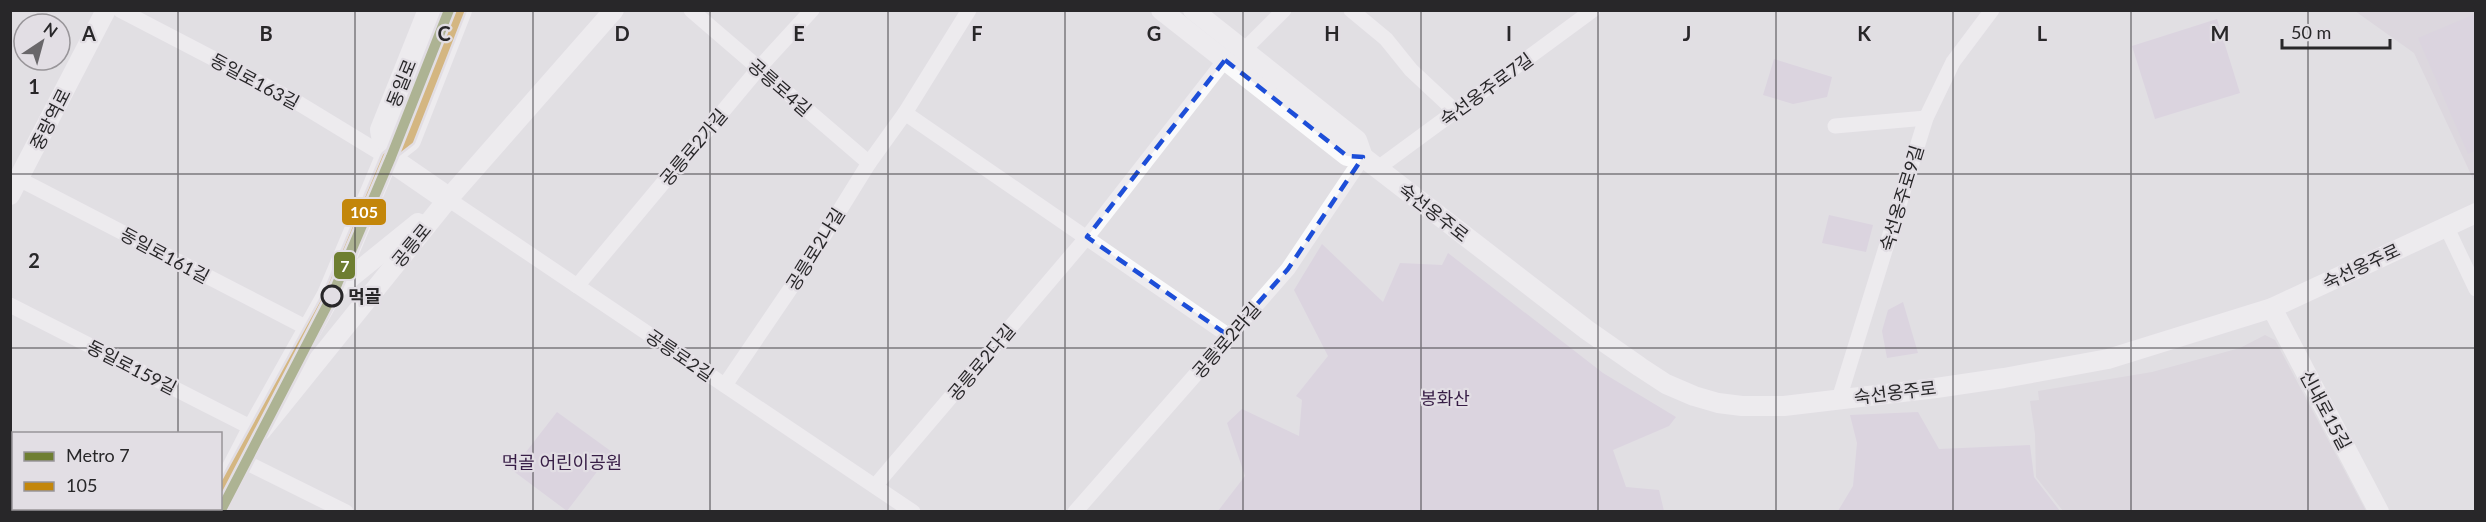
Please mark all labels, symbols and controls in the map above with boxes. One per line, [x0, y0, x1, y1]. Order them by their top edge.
north arrow [12, 12, 72, 72]
scale bar [2282, 12, 2390, 50]
text: N [41, 18, 62, 41]
text: A [81, 21, 96, 45]
text: B [259, 21, 273, 45]
text: C [437, 21, 451, 45]
text: D [614, 21, 630, 45]
text: E [793, 21, 805, 45]
text: F [971, 21, 983, 45]
text: G [1147, 21, 1161, 45]
text: H [1324, 21, 1340, 45]
text: I [1506, 21, 1512, 45]
text: J [1683, 21, 1691, 45]
text: K [1857, 21, 1871, 45]
text: L [2037, 21, 2048, 45]
text: M [2211, 21, 2229, 45]
text: 50 m [2291, 21, 2331, 43]
street label: 동일로163길 [207, 48, 303, 114]
street label: 숙선옹주로7길 [1435, 48, 1537, 130]
street label: 공릉로4길 [744, 54, 816, 120]
street label: 동일로 [381, 56, 421, 110]
text: 1 [28, 74, 40, 98]
street label: 중랑역로 [25, 84, 75, 154]
street label: 공릉로2가길 [655, 104, 731, 190]
street label: 숙선옹주로9길 [1874, 142, 1928, 254]
street label: 숙선옹주로 [1395, 178, 1473, 246]
line badge: 105 [341, 198, 387, 226]
text: 105 [350, 202, 378, 221]
street label: 공릉로2나길 [781, 204, 849, 294]
street label: 공릉로 [387, 219, 435, 271]
street label: 동일로161길 [117, 222, 213, 288]
street label: 숙선옹주로 [2319, 239, 2403, 293]
text: 2 [28, 248, 40, 272]
line badge: 7 [333, 251, 356, 280]
text: 7 [340, 256, 350, 275]
marker: 먹골 [321, 285, 343, 307]
place label: 먹골 [348, 285, 381, 307]
street label: 공릉로2라길 [1187, 298, 1265, 382]
street label: 공릉로2다길 [943, 319, 1019, 405]
street label: 공릉로2길 [642, 324, 718, 386]
street label: 동일로159길 [84, 335, 180, 399]
street label: 신내로15길 [2296, 366, 2356, 454]
street label: 숙선옹주로 [1853, 376, 1937, 408]
park label: 봉화산 [1420, 387, 1470, 409]
legend [12, 432, 222, 510]
text: Metro 7 [66, 444, 130, 466]
park label: 먹골 어린이공원 [502, 451, 622, 473]
text: 105 [66, 474, 97, 496]

